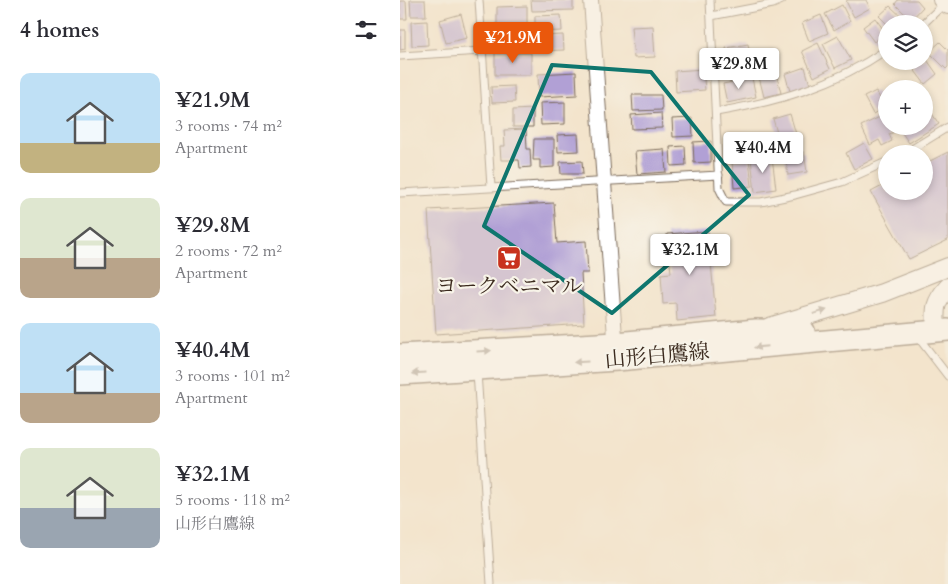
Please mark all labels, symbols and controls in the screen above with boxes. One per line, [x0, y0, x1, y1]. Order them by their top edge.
map controls [878, 15, 933, 200]
button: layers [878, 15, 933, 70]
text: 4 homes [20, 16, 99, 45]
icon: filters [352, 16, 380, 44]
pin: ¥21.9M [472, 22, 554, 64]
text: ¥21.9M [484, 27, 542, 49]
pin: ¥29.8M [698, 48, 780, 90]
text: ¥29.8M [710, 53, 768, 75]
button: + [878, 80, 933, 135]
text: ¥21.9M [175, 86, 251, 115]
icon: home [60, 93, 120, 153]
text: 3 rooms · 74 m² [175, 115, 282, 137]
pin: ¥40.4M [722, 132, 804, 174]
text: Apartment [175, 137, 248, 159]
text: ¥40.4M [734, 137, 792, 159]
button: − [878, 145, 933, 200]
text: ¥29.8M [175, 211, 251, 240]
icon: home [60, 218, 120, 278]
pin: ¥32.1M [649, 234, 731, 276]
text: ¥32.1M [661, 239, 719, 261]
text: 2 rooms · 72 m² [175, 240, 282, 262]
supermarket icon: ヨークベニマル [496, 245, 522, 271]
text: Apartment [175, 262, 248, 284]
place label: ヨークベニマル [436, 272, 583, 301]
one-way arrow [813, 307, 828, 315]
text: ¥40.4M [175, 336, 251, 365]
street label: 山形白鷹線 [603, 337, 711, 375]
icon: home [60, 343, 120, 403]
one-way arrow [753, 343, 769, 351]
one-way arrow [476, 346, 492, 354]
one-way arrow [573, 359, 589, 367]
text: 3 rooms · 101 m² [175, 365, 290, 387]
one-way arrow [411, 369, 427, 377]
text: Apartment [175, 387, 248, 409]
text: ¥32.1M [175, 460, 251, 489]
icon: home [60, 468, 120, 528]
text: 5 rooms · 118 m² [175, 489, 290, 511]
text: 山形白鷹線 [175, 513, 255, 535]

